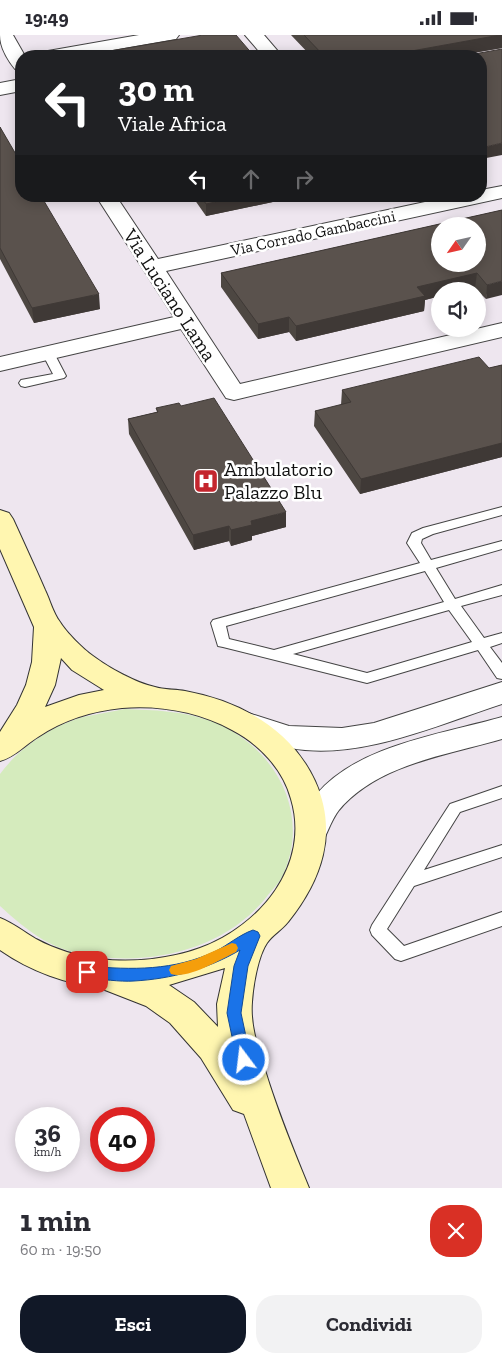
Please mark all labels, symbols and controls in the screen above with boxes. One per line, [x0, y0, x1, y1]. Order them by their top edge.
text: 19:49 [25, 6, 69, 29]
text: 30 m [118, 68, 194, 110]
icon: left [35, 70, 100, 135]
text: Viale Africa [118, 110, 227, 137]
icon: left [184, 165, 212, 193]
icon: ahead [237, 165, 265, 193]
icon: right [290, 165, 318, 193]
street label: Via Corrado Gambaccini [228, 206, 398, 260]
north arrow [431, 217, 486, 273]
map controls [431, 217, 486, 337]
street label: Via Luciano Lama [118, 224, 222, 366]
button: sound [431, 282, 486, 337]
place label: Ambulatorio Palazzo Blu [224, 457, 333, 504]
hospital icon: Ambulatorio Palazzo Blu [193, 468, 219, 494]
pin [66, 951, 108, 993]
icon: arrive [73, 958, 101, 986]
position arrow [217, 1033, 269, 1085]
speed limit sign: 40 [90, 1107, 155, 1172]
text: 36 [34, 1118, 61, 1148]
text: km/h [34, 1145, 61, 1159]
text: 1 min [20, 1203, 91, 1239]
button: close [430, 1205, 482, 1257]
text: 60 m · 19:50 [20, 1240, 102, 1259]
button: Esci [20, 1295, 246, 1353]
button: Condividi [256, 1295, 482, 1353]

